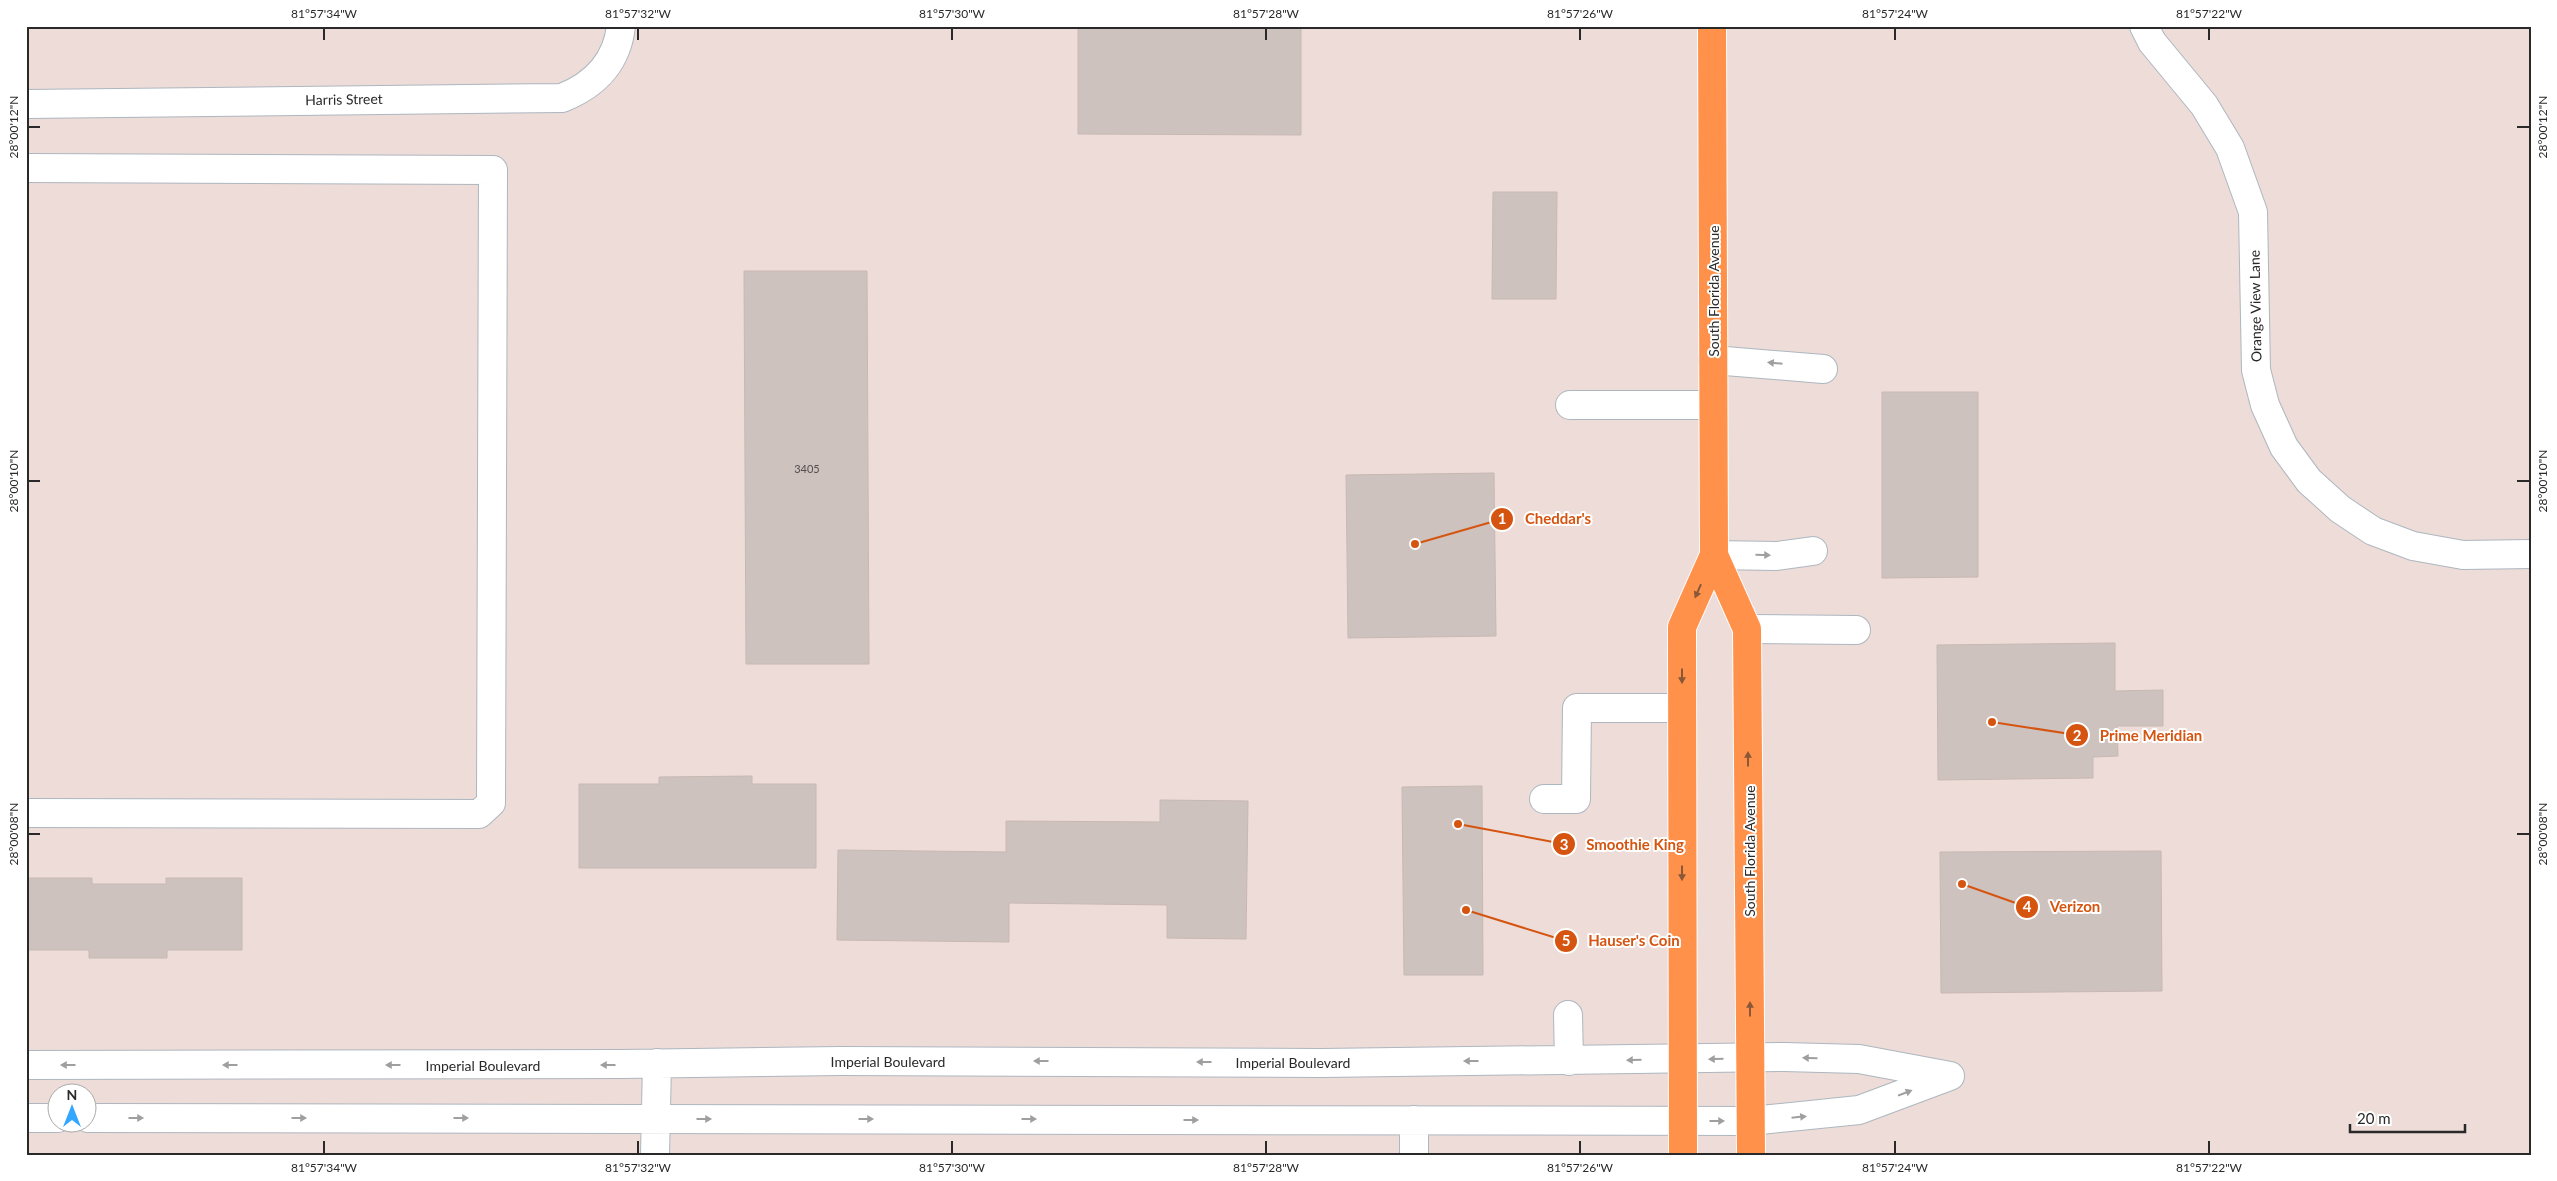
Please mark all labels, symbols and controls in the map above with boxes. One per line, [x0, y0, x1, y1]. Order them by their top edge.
text: 81°57'34"W [291, 6, 358, 21]
text: 81°57'32"W [605, 6, 672, 21]
text: 81°57'30"W [919, 6, 986, 21]
text: 81°57'28"W [1233, 6, 1300, 21]
text: 81°57'26"W [1547, 6, 1614, 21]
text: 81°57'24"W [1862, 6, 1929, 21]
text: 81°57'22"W [2176, 6, 2243, 21]
street label: Harris Street [305, 90, 383, 108]
text: 28°00'12"N [6, 96, 21, 158]
text: 28°00'12"N [2535, 96, 2550, 158]
street label: South Florida Avenue [1705, 225, 1722, 357]
street label: Orange View Lane [2246, 250, 2264, 362]
one-way arrow [1766, 359, 1782, 367]
text: 28°00'10"N [6, 450, 21, 512]
text: 28°00'10"N [2535, 450, 2550, 512]
house number: 3405 [794, 462, 820, 475]
callout: Cheddar's [1490, 504, 1601, 534]
text: 1 [1498, 509, 1506, 527]
text: Cheddar's [1525, 509, 1592, 527]
one-way arrow [1755, 551, 1771, 559]
one-way arrow [1694, 584, 1702, 598]
one-way arrow [1678, 668, 1686, 684]
callout: Prime Meridian [2064, 720, 2212, 750]
text: 2 [2073, 726, 2082, 744]
text: Prime Meridian [2100, 726, 2202, 744]
one-way arrow [1744, 751, 1752, 767]
street label: South Florida Avenue [1741, 785, 1758, 917]
text: 28°00'08"N [6, 803, 21, 865]
text: 28°00'08"N [2535, 803, 2550, 865]
callout: Smoothie King [1551, 829, 1694, 859]
text: 3 [1560, 835, 1568, 853]
text: Smoothie King [1586, 835, 1684, 853]
one-way arrow [1678, 865, 1686, 881]
callout: Verizon [2015, 892, 2110, 922]
text: 4 [2023, 897, 2032, 915]
text: Verizon [2049, 897, 2100, 915]
callout: Hauser's Coin [1554, 926, 1690, 956]
text: 5 [1562, 931, 1570, 949]
text: Hauser's Coin [1588, 931, 1680, 949]
one-way arrow [1746, 1001, 1754, 1017]
street label: Imperial Boulevard [831, 1053, 945, 1070]
one-way arrow [1802, 1053, 1818, 1061]
street label: Imperial Boulevard [1236, 1054, 1350, 1071]
one-way arrow [1708, 1055, 1724, 1063]
one-way arrow [1625, 1056, 1641, 1064]
street label: Imperial Boulevard [426, 1057, 540, 1074]
one-way arrow [1033, 1057, 1049, 1065]
one-way arrow [1463, 1057, 1479, 1065]
one-way arrow [1195, 1058, 1211, 1066]
one-way arrow [60, 1061, 76, 1069]
one-way arrow [222, 1061, 238, 1069]
one-way arrow [385, 1061, 401, 1069]
one-way arrow [600, 1061, 616, 1069]
north arrow [48, 1084, 98, 1134]
text: N [67, 1086, 77, 1103]
one-way arrow [1898, 1089, 1913, 1097]
scale bar [2350, 1101, 2464, 1133]
text: 20 m [2357, 1109, 2391, 1127]
one-way arrow [1792, 1113, 1808, 1121]
one-way arrow [128, 1114, 144, 1122]
one-way arrow [291, 1114, 307, 1122]
one-way arrow [453, 1114, 469, 1122]
one-way arrow [696, 1115, 712, 1123]
one-way arrow [859, 1115, 875, 1123]
one-way arrow [1021, 1115, 1037, 1123]
one-way arrow [1184, 1116, 1200, 1124]
one-way arrow [1709, 1117, 1725, 1125]
text: 81°57'34"W [291, 1160, 358, 1175]
text: 81°57'32"W [605, 1160, 672, 1175]
text: 81°57'30"W [919, 1160, 986, 1175]
text: 81°57'28"W [1233, 1160, 1300, 1175]
text: 81°57'26"W [1547, 1160, 1614, 1175]
text: 81°57'24"W [1862, 1160, 1929, 1175]
text: 81°57'22"W [2176, 1160, 2243, 1175]

